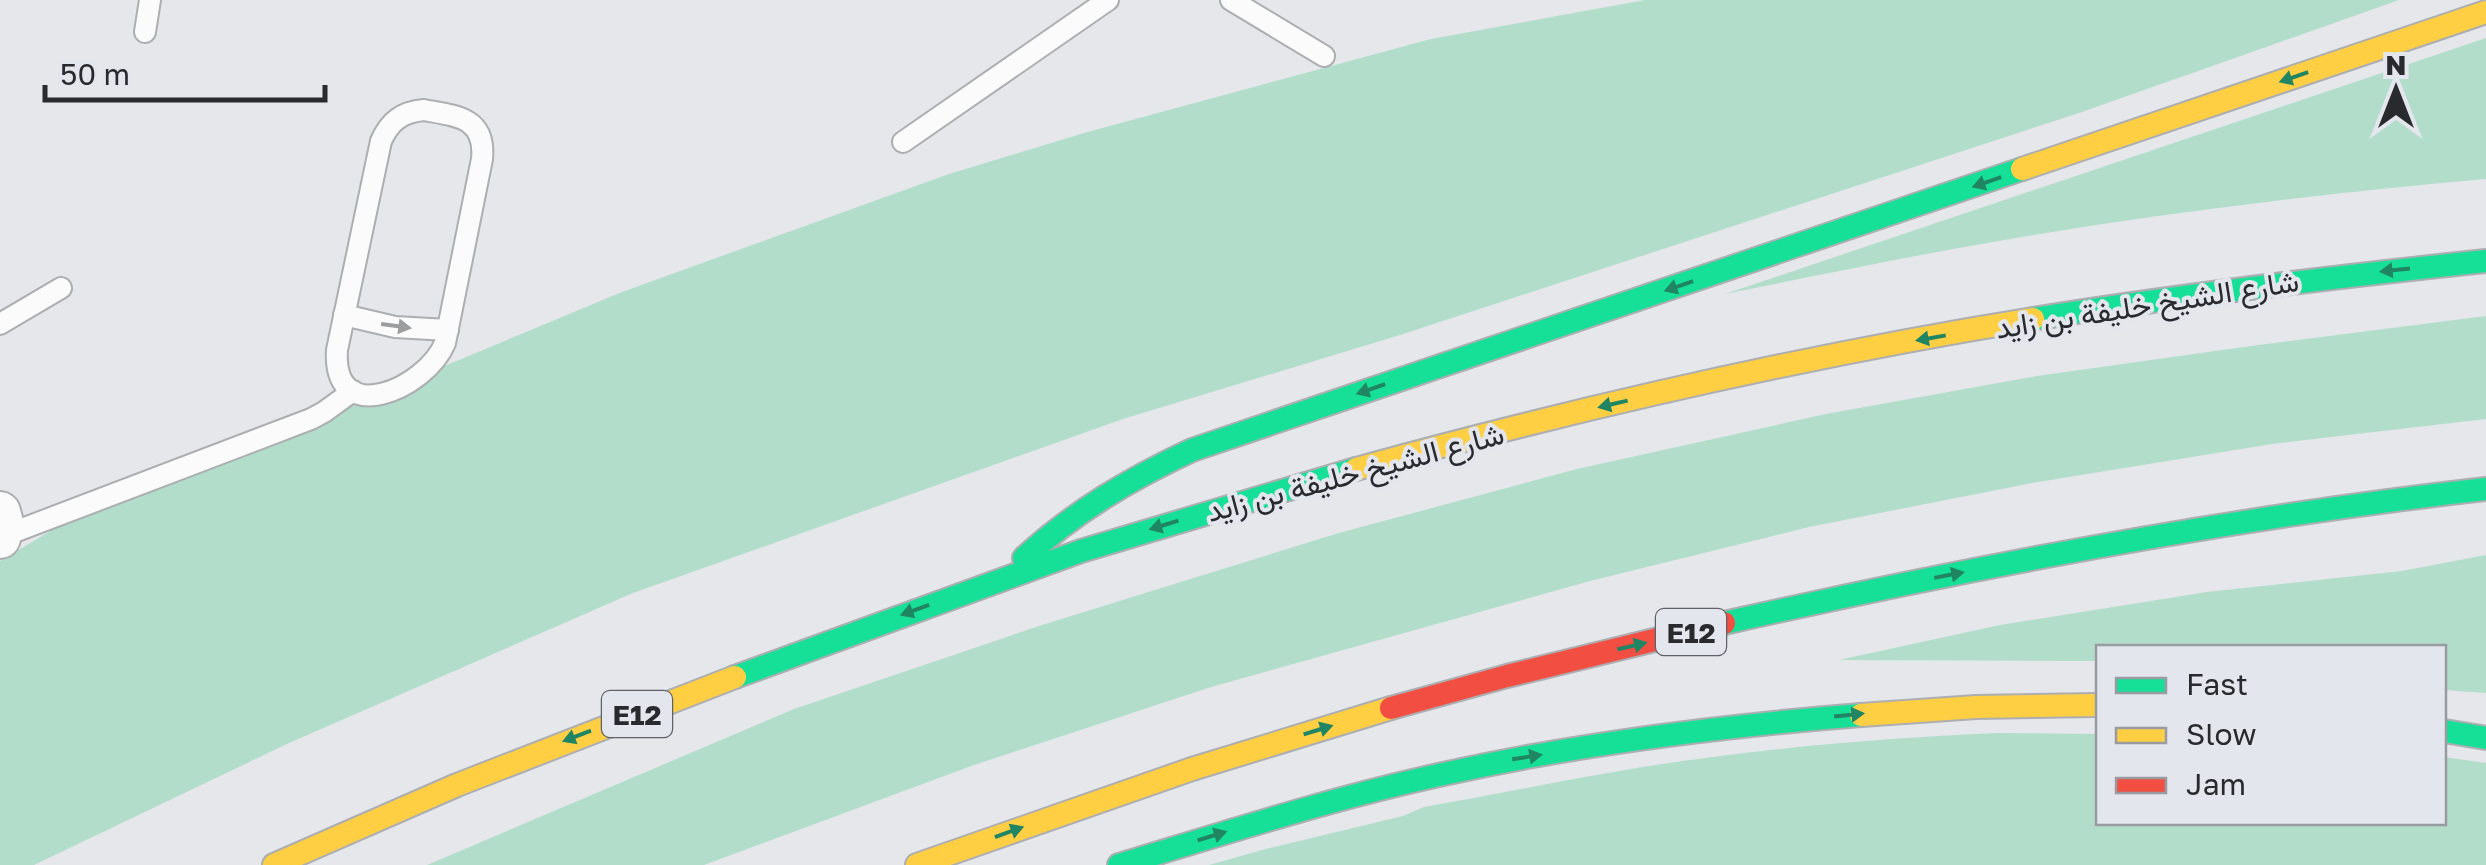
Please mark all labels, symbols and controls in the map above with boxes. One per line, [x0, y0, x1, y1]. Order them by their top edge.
scale bar [45, 40, 325, 102]
north arrow [2346, 40, 2446, 140]
text: N [2385, 48, 2407, 81]
text: 50 m [60, 56, 130, 92]
one-way arrow [2279, 71, 2309, 86]
one-way arrow [1971, 175, 2001, 190]
street label: شارع الشيخ خليفة بن زايد [1993, 262, 2302, 349]
one-way arrow [2379, 262, 2410, 278]
one-way arrow [1663, 279, 1693, 294]
one-way arrow [380, 319, 412, 335]
one-way arrow [1915, 331, 1946, 346]
one-way arrow [1355, 383, 1385, 398]
one-way arrow [1597, 397, 1628, 412]
street label: شارع الشيخ خليفة بن زايد [1202, 415, 1508, 532]
one-way arrow [1148, 518, 1179, 533]
one-way arrow [1934, 567, 1965, 583]
one-way arrow [899, 603, 929, 618]
road number: E12 [1656, 609, 1726, 655]
one-way arrow [1617, 638, 1648, 653]
legend [2096, 645, 2446, 825]
text: Fast [2186, 666, 2248, 702]
road number: E12 [602, 691, 672, 737]
one-way arrow [1834, 707, 1866, 723]
text: Slow [2186, 716, 2257, 752]
one-way arrow [1303, 722, 1334, 737]
one-way arrow [562, 729, 592, 744]
one-way arrow [1512, 749, 1544, 764]
text: Jam [2186, 766, 2246, 802]
one-way arrow [995, 824, 1025, 839]
one-way arrow [1198, 828, 1228, 843]

